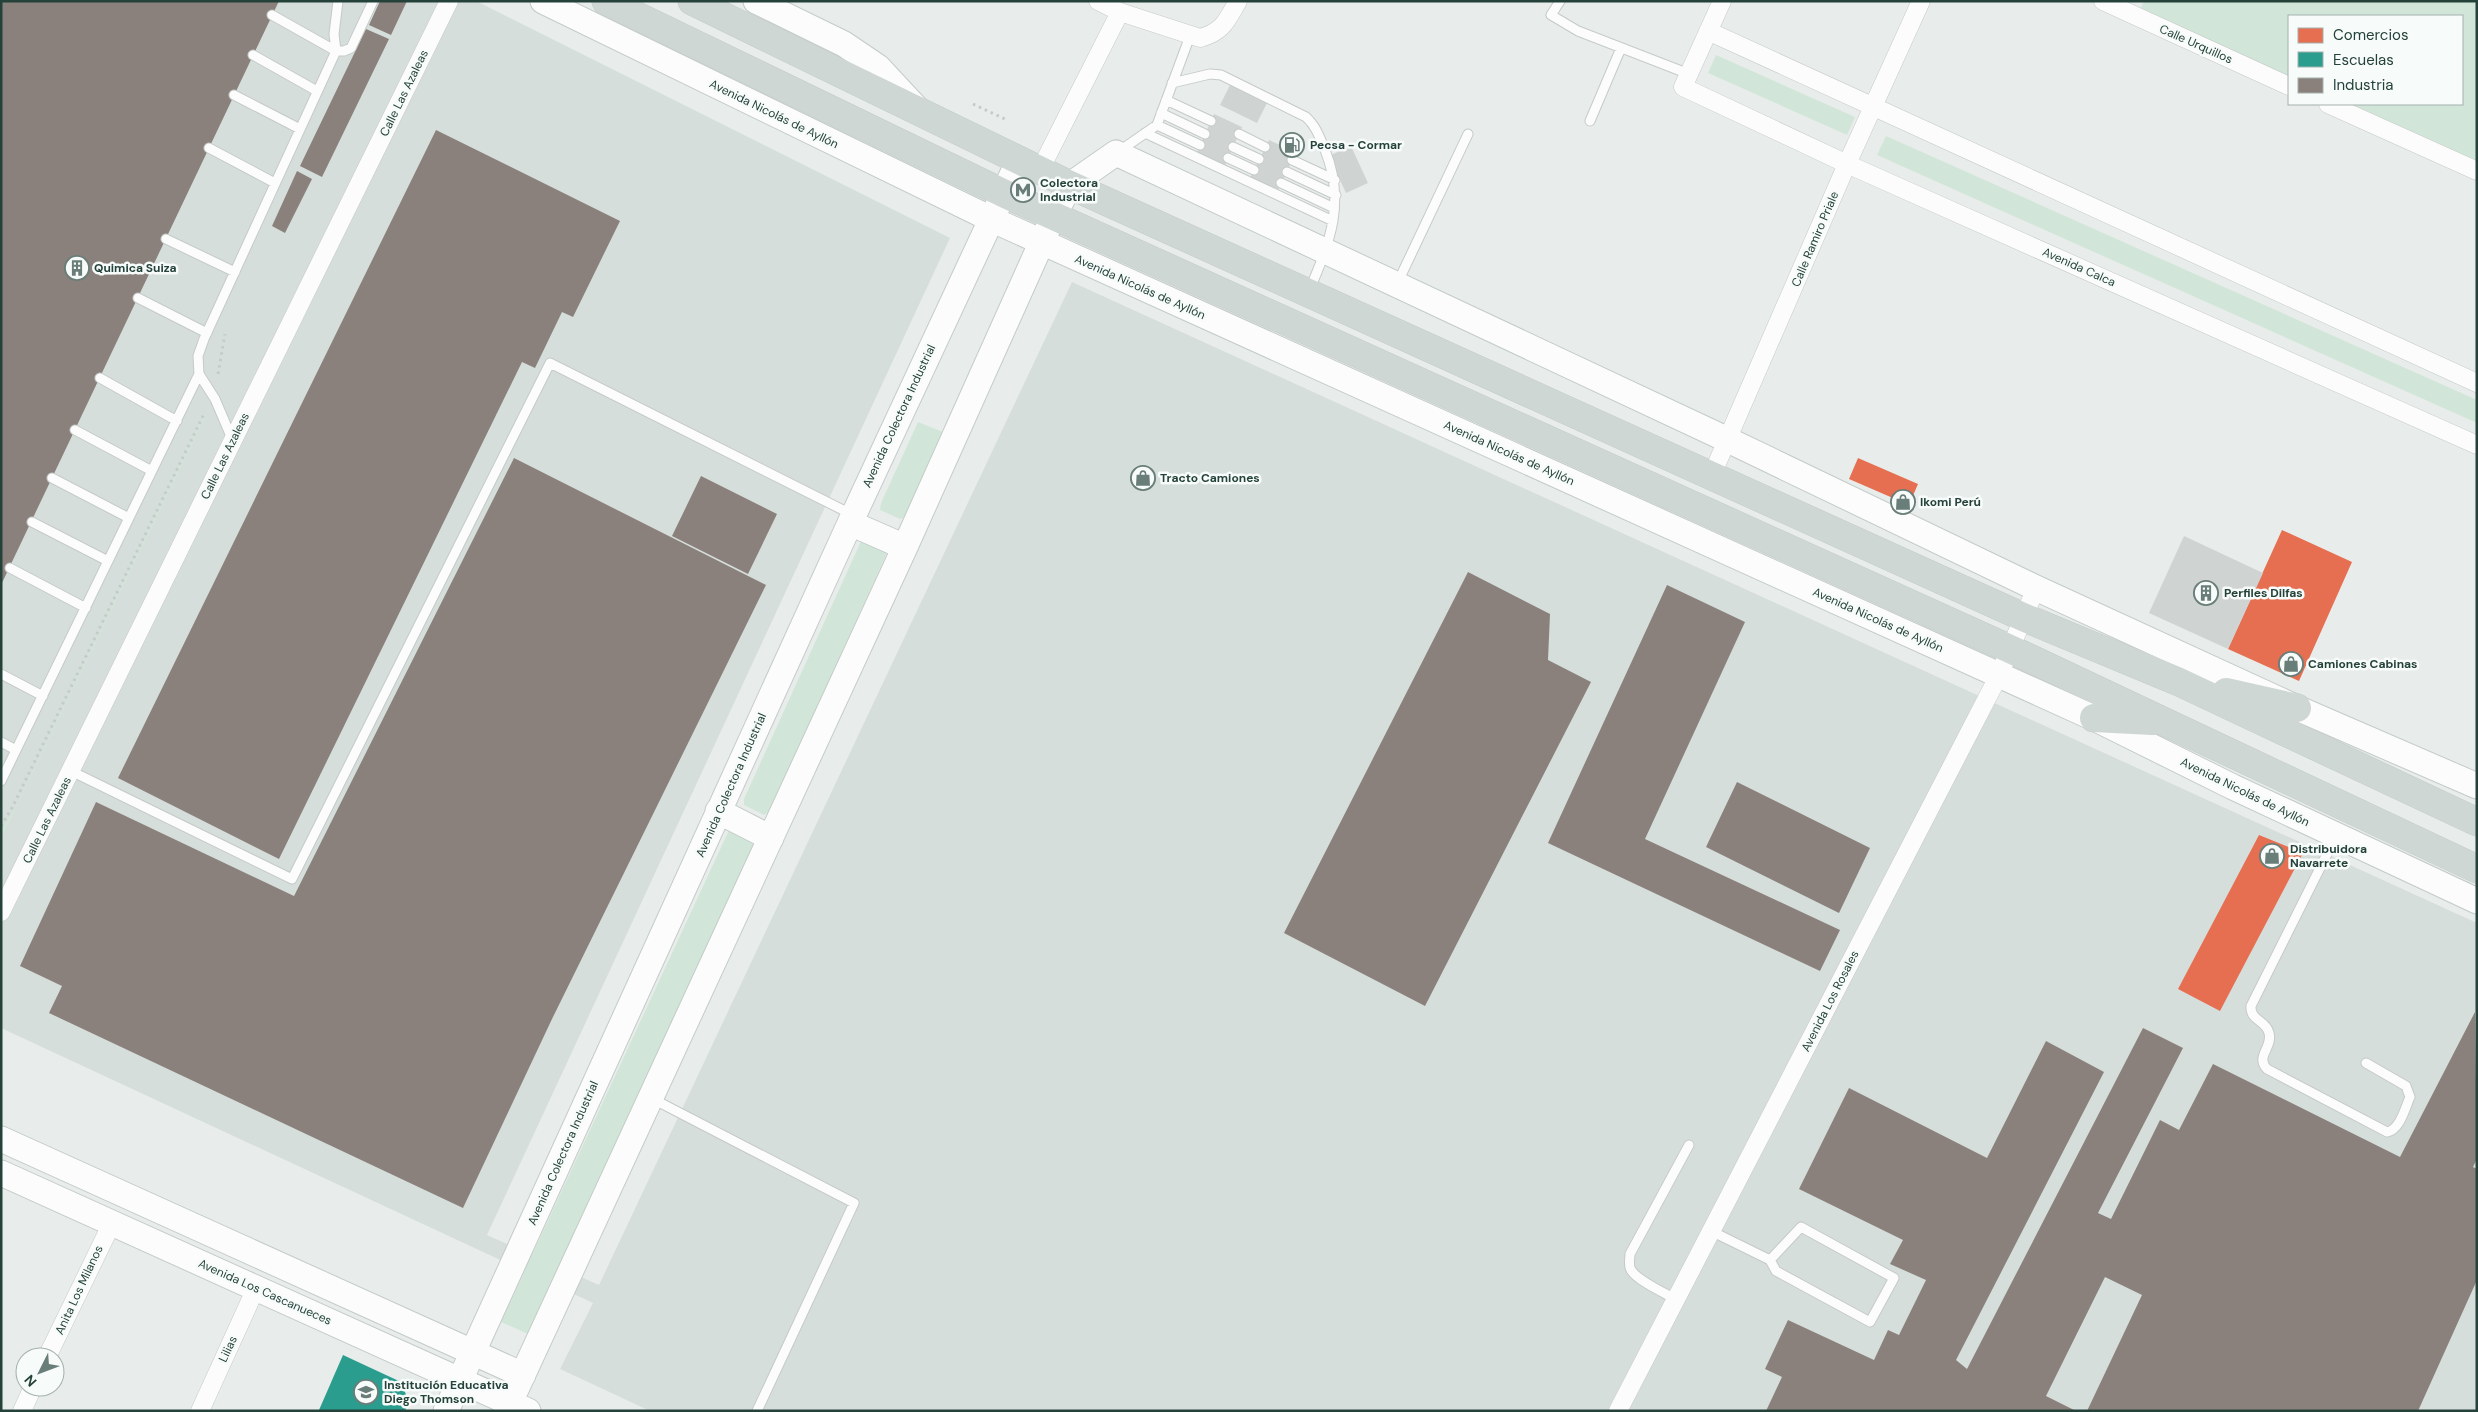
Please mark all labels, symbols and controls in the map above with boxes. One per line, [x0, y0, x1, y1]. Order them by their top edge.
legend [2288, 15, 2463, 105]
street label: Calle Urquillos [2157, 21, 2235, 67]
text: Comercios [2333, 25, 2408, 45]
street label: Calle Las Azaleas [376, 47, 432, 139]
text: Escuelas [2333, 50, 2394, 70]
text: Industria [2333, 75, 2394, 95]
street label: Avenida Nicolás de Ayllón [707, 76, 841, 152]
fuel station icon: Pecsa - Cormar [1279, 132, 1305, 158]
place label: Pecsa - Cormar [1310, 137, 1402, 153]
place label: Colectora Industrial [1040, 175, 1098, 205]
metro station icon: Colectora Industrial [1010, 177, 1036, 203]
street label: Calle Ramiro Priale [1788, 189, 1842, 289]
street label: Avenida Calca [2040, 244, 2118, 290]
street label: Avenida Nicolás de Ayllón [1072, 251, 1208, 323]
building icon: Quimica Suiza [64, 255, 90, 281]
place label: Quimica Suiza [94, 260, 177, 276]
street label: Avenida Colectora Industrial [859, 342, 939, 490]
street label: Calle Las Azaleas [197, 410, 253, 502]
street label: Avenida Nicolás de Ayllón [1441, 417, 1577, 489]
shop icon: Tracto Camiones [1130, 465, 1156, 491]
place label: Tracto Camiones [1160, 470, 1260, 486]
shop icon: Ikomi Perú [1890, 489, 1916, 515]
place label: Ikomi Perú [1920, 494, 1981, 510]
building icon: Perfiles Dilfas [2193, 580, 2219, 606]
street label: Avenida Nicolás de Ayllón [1810, 584, 1946, 656]
place label: Perfiles Dilfas [2224, 585, 2303, 601]
shop icon: Camiones Cabinas [2278, 651, 2304, 677]
place label: Camiones Cabinas [2308, 656, 2417, 672]
street label: Avenida Colectora Industrial [692, 710, 770, 860]
street label: Avenida Nicolás de Ayllón [2178, 754, 2312, 830]
street label: Calle Las Azaleas [19, 774, 75, 866]
place label: Distribuidora Navarrete [2290, 841, 2367, 871]
shop icon: Distribuidora Navarrete [2259, 843, 2285, 869]
street label: Avenida Los Rosales [1798, 948, 1862, 1054]
street label: Avenida Colectora Industrial [524, 1078, 602, 1228]
street label: Anita Los Milanos [51, 1243, 107, 1337]
street label: Avenida Los Cascanueces [196, 1255, 334, 1329]
street label: Lilias [215, 1333, 241, 1365]
north arrow [15, 1347, 65, 1397]
text: N [20, 1371, 40, 1391]
place label: Institución Educativa Diego Thomson [384, 1377, 509, 1407]
school or university icon: Institución Educativa Diego Thomson [353, 1379, 379, 1405]

